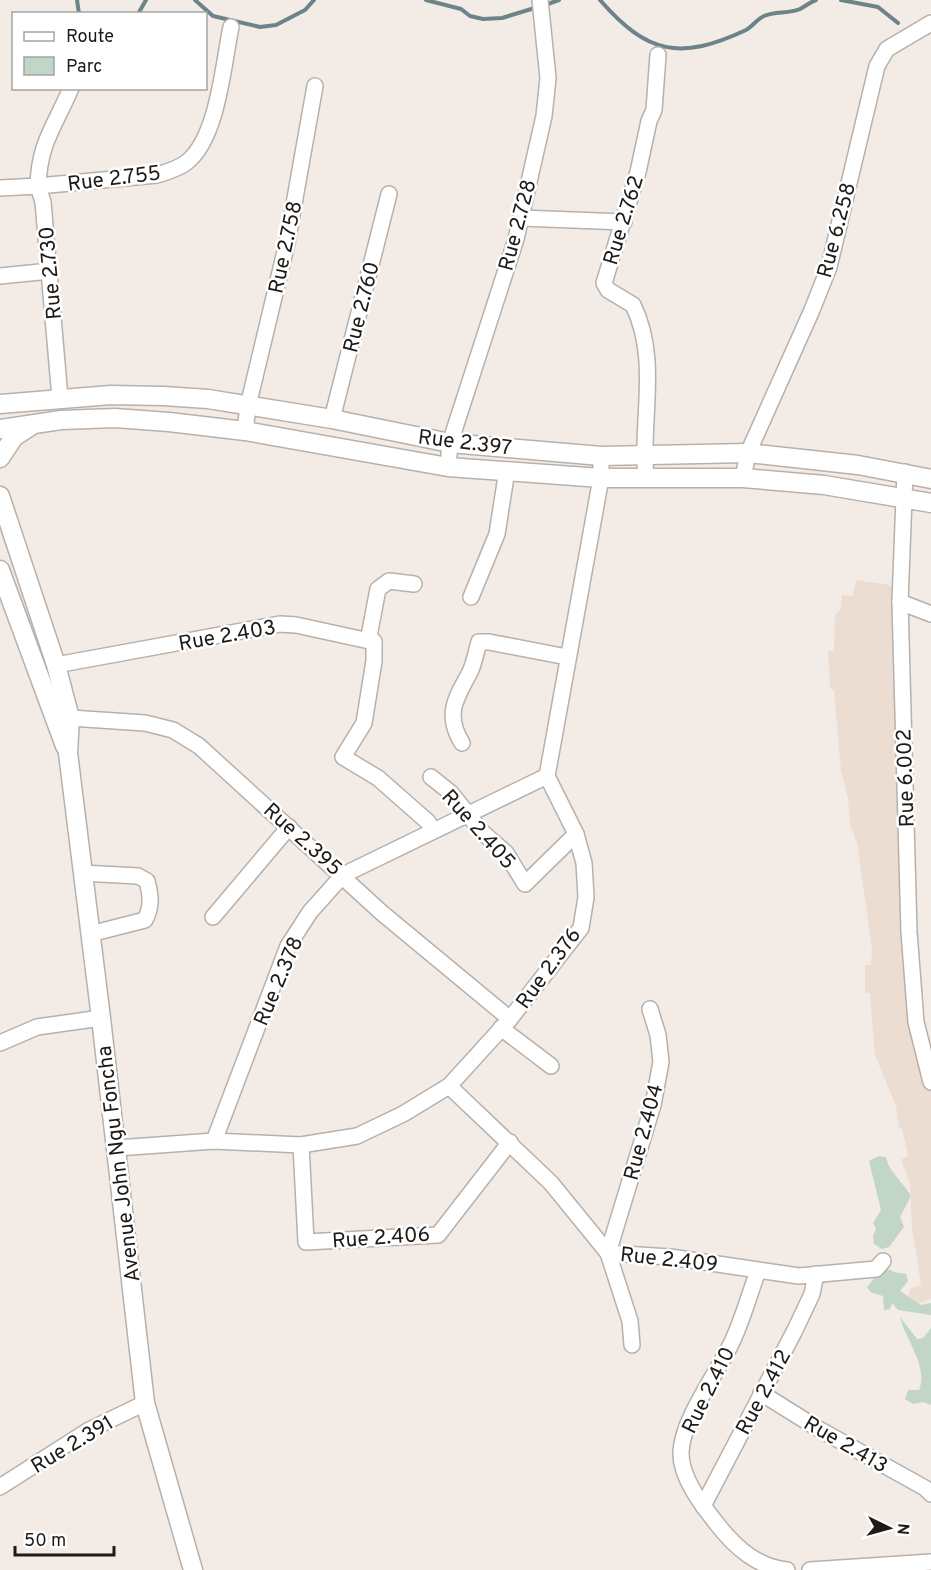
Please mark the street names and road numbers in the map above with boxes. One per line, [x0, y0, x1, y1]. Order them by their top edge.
street label: Rue 2.755 [66, 160, 163, 199]
street label: Rue 2.762 [598, 172, 651, 269]
street label: Rue 2.728 [493, 177, 544, 274]
street label: Rue 6.258 [812, 180, 863, 281]
street label: Rue 2.758 [263, 199, 309, 296]
street label: Rue 2.730 [34, 225, 69, 321]
street label: Rue 2.760 [338, 259, 387, 356]
street label: Rue 2.397 [416, 424, 513, 463]
street label: Rue 2.403 [176, 615, 278, 658]
street label: Rue 6.002 [891, 728, 922, 828]
street label: Rue 2.405 [435, 784, 521, 876]
street label: Rue 2.395 [257, 798, 347, 883]
street label: Rue 2.376 [511, 923, 588, 1015]
street label: Rue 2.378 [248, 933, 310, 1030]
street label: Avenue John Ngu Foncha [92, 1044, 147, 1284]
street label: Rue 2.404 [619, 1081, 670, 1184]
street label: Rue 2.406 [331, 1222, 431, 1255]
street label: Rue 2.409 [619, 1242, 719, 1279]
street label: Rue 2.410 [677, 1343, 742, 1439]
street label: Rue 2.412 [731, 1345, 798, 1440]
street label: Rue 2.391 [26, 1410, 119, 1480]
street label: Rue 2.413 [798, 1410, 892, 1480]

